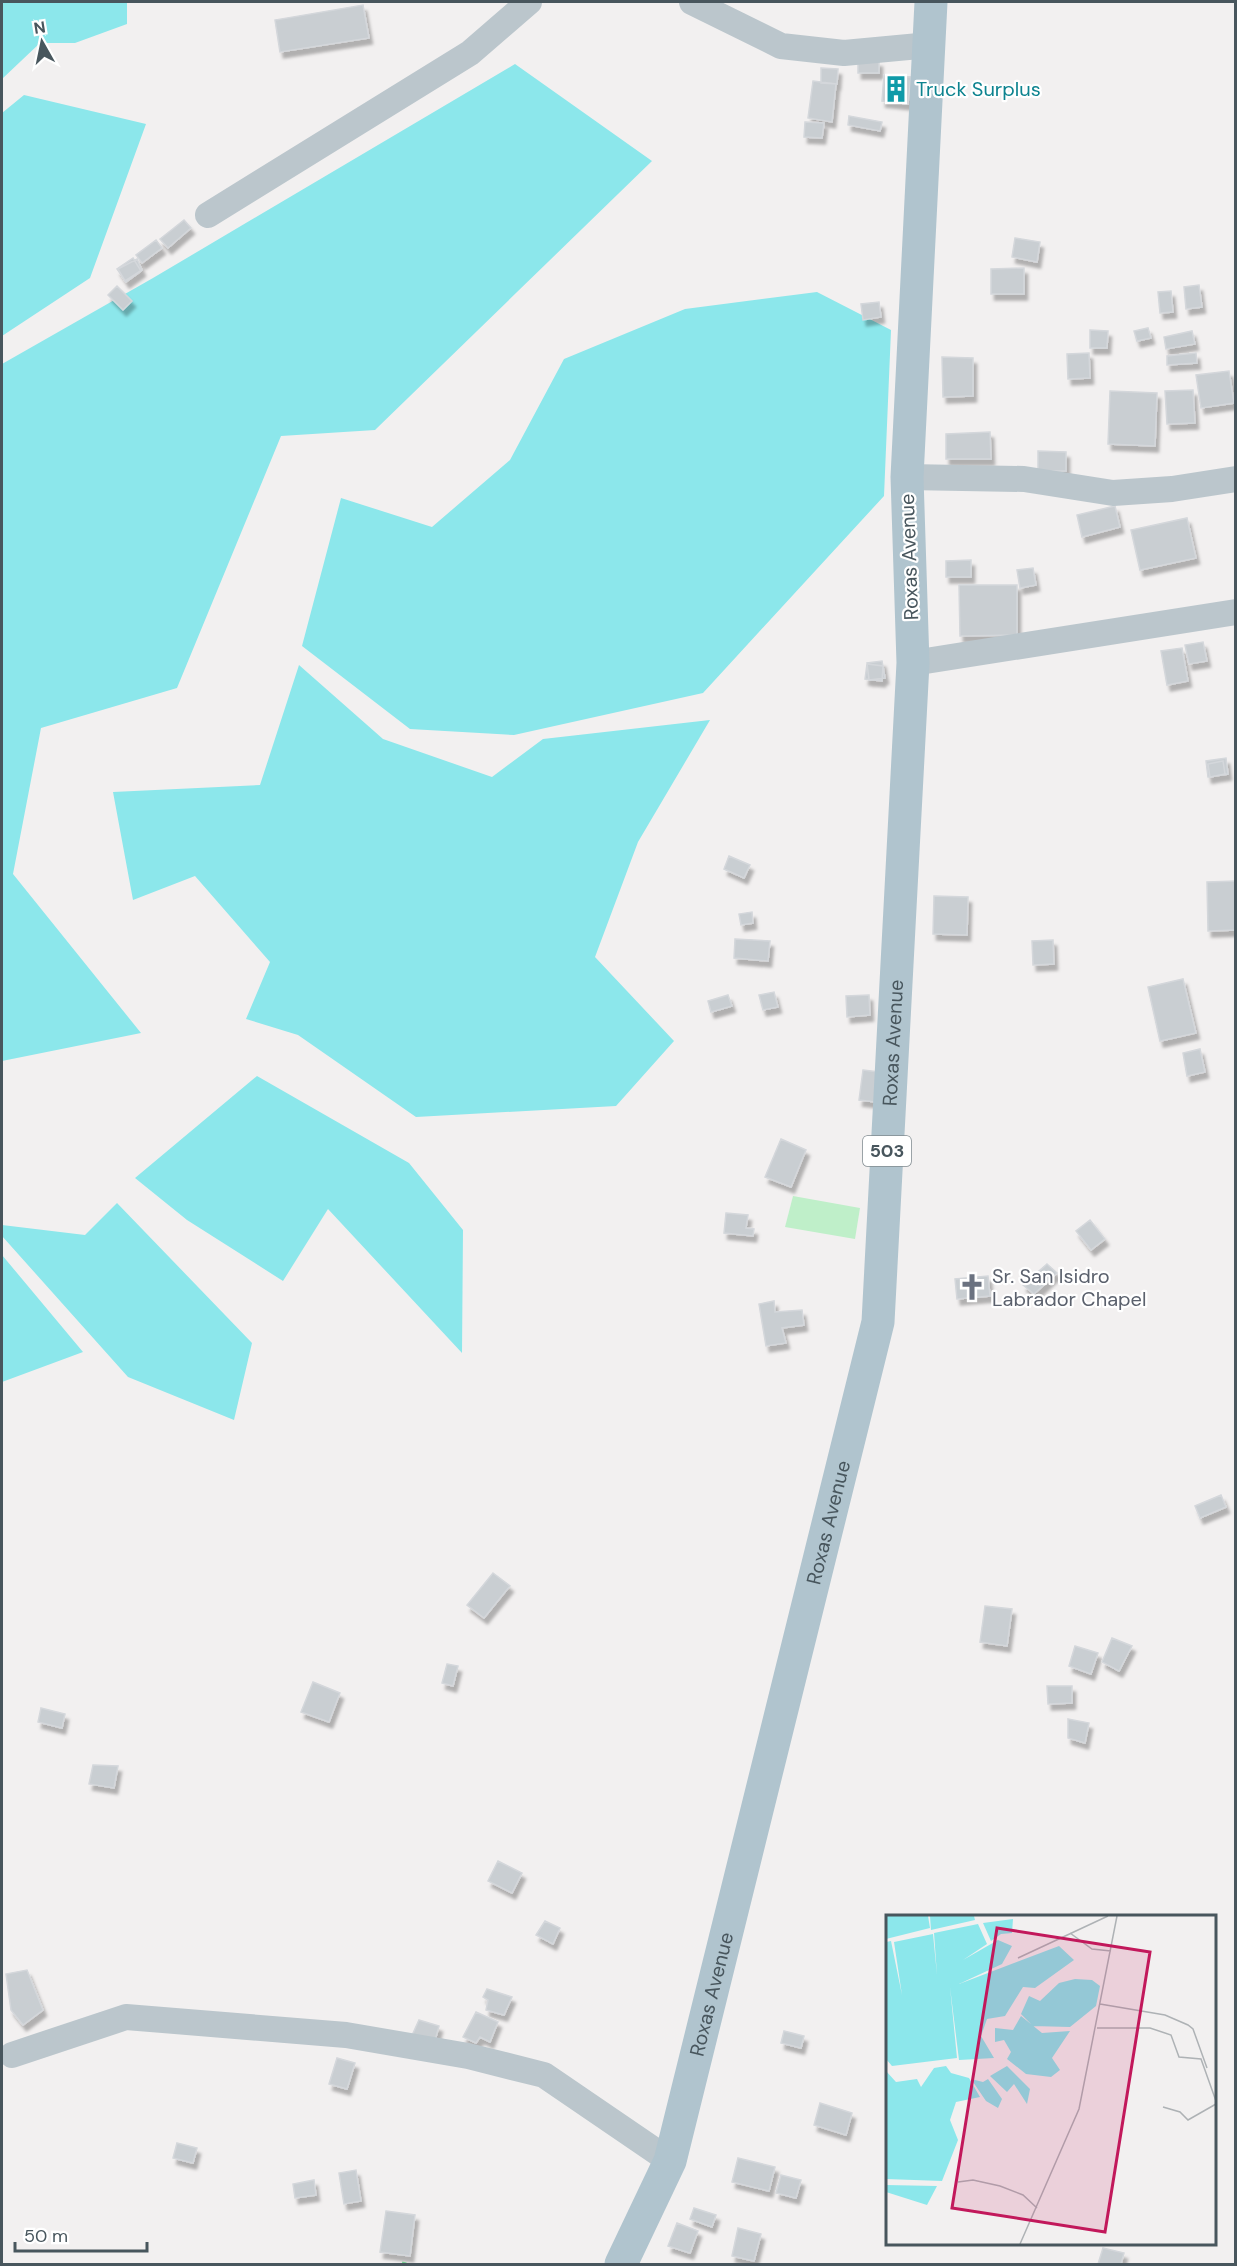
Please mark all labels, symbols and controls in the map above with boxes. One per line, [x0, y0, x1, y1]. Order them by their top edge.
north arrow [12, 12, 72, 72]
text: N [32, 16, 47, 39]
building icon: Truck Surplus [881, 74, 911, 104]
place label: Truck Surplus [916, 76, 1041, 102]
street label: Roxas Avenue [894, 493, 924, 621]
street label: Roxas Avenue [876, 979, 909, 1107]
road number: 503 [863, 1136, 911, 1166]
place label: Sr. San Isidro Labrador Chapel [992, 1263, 1146, 1312]
church icon: Sr. San Isidro Labrador Chapel [957, 1272, 987, 1302]
street label: Roxas Avenue [800, 1458, 856, 1587]
inset map [886, 1915, 1216, 2245]
street label: Roxas Avenue [683, 1929, 739, 2059]
scale bar [15, 2215, 147, 2253]
text: 50 m [24, 2224, 68, 2248]

